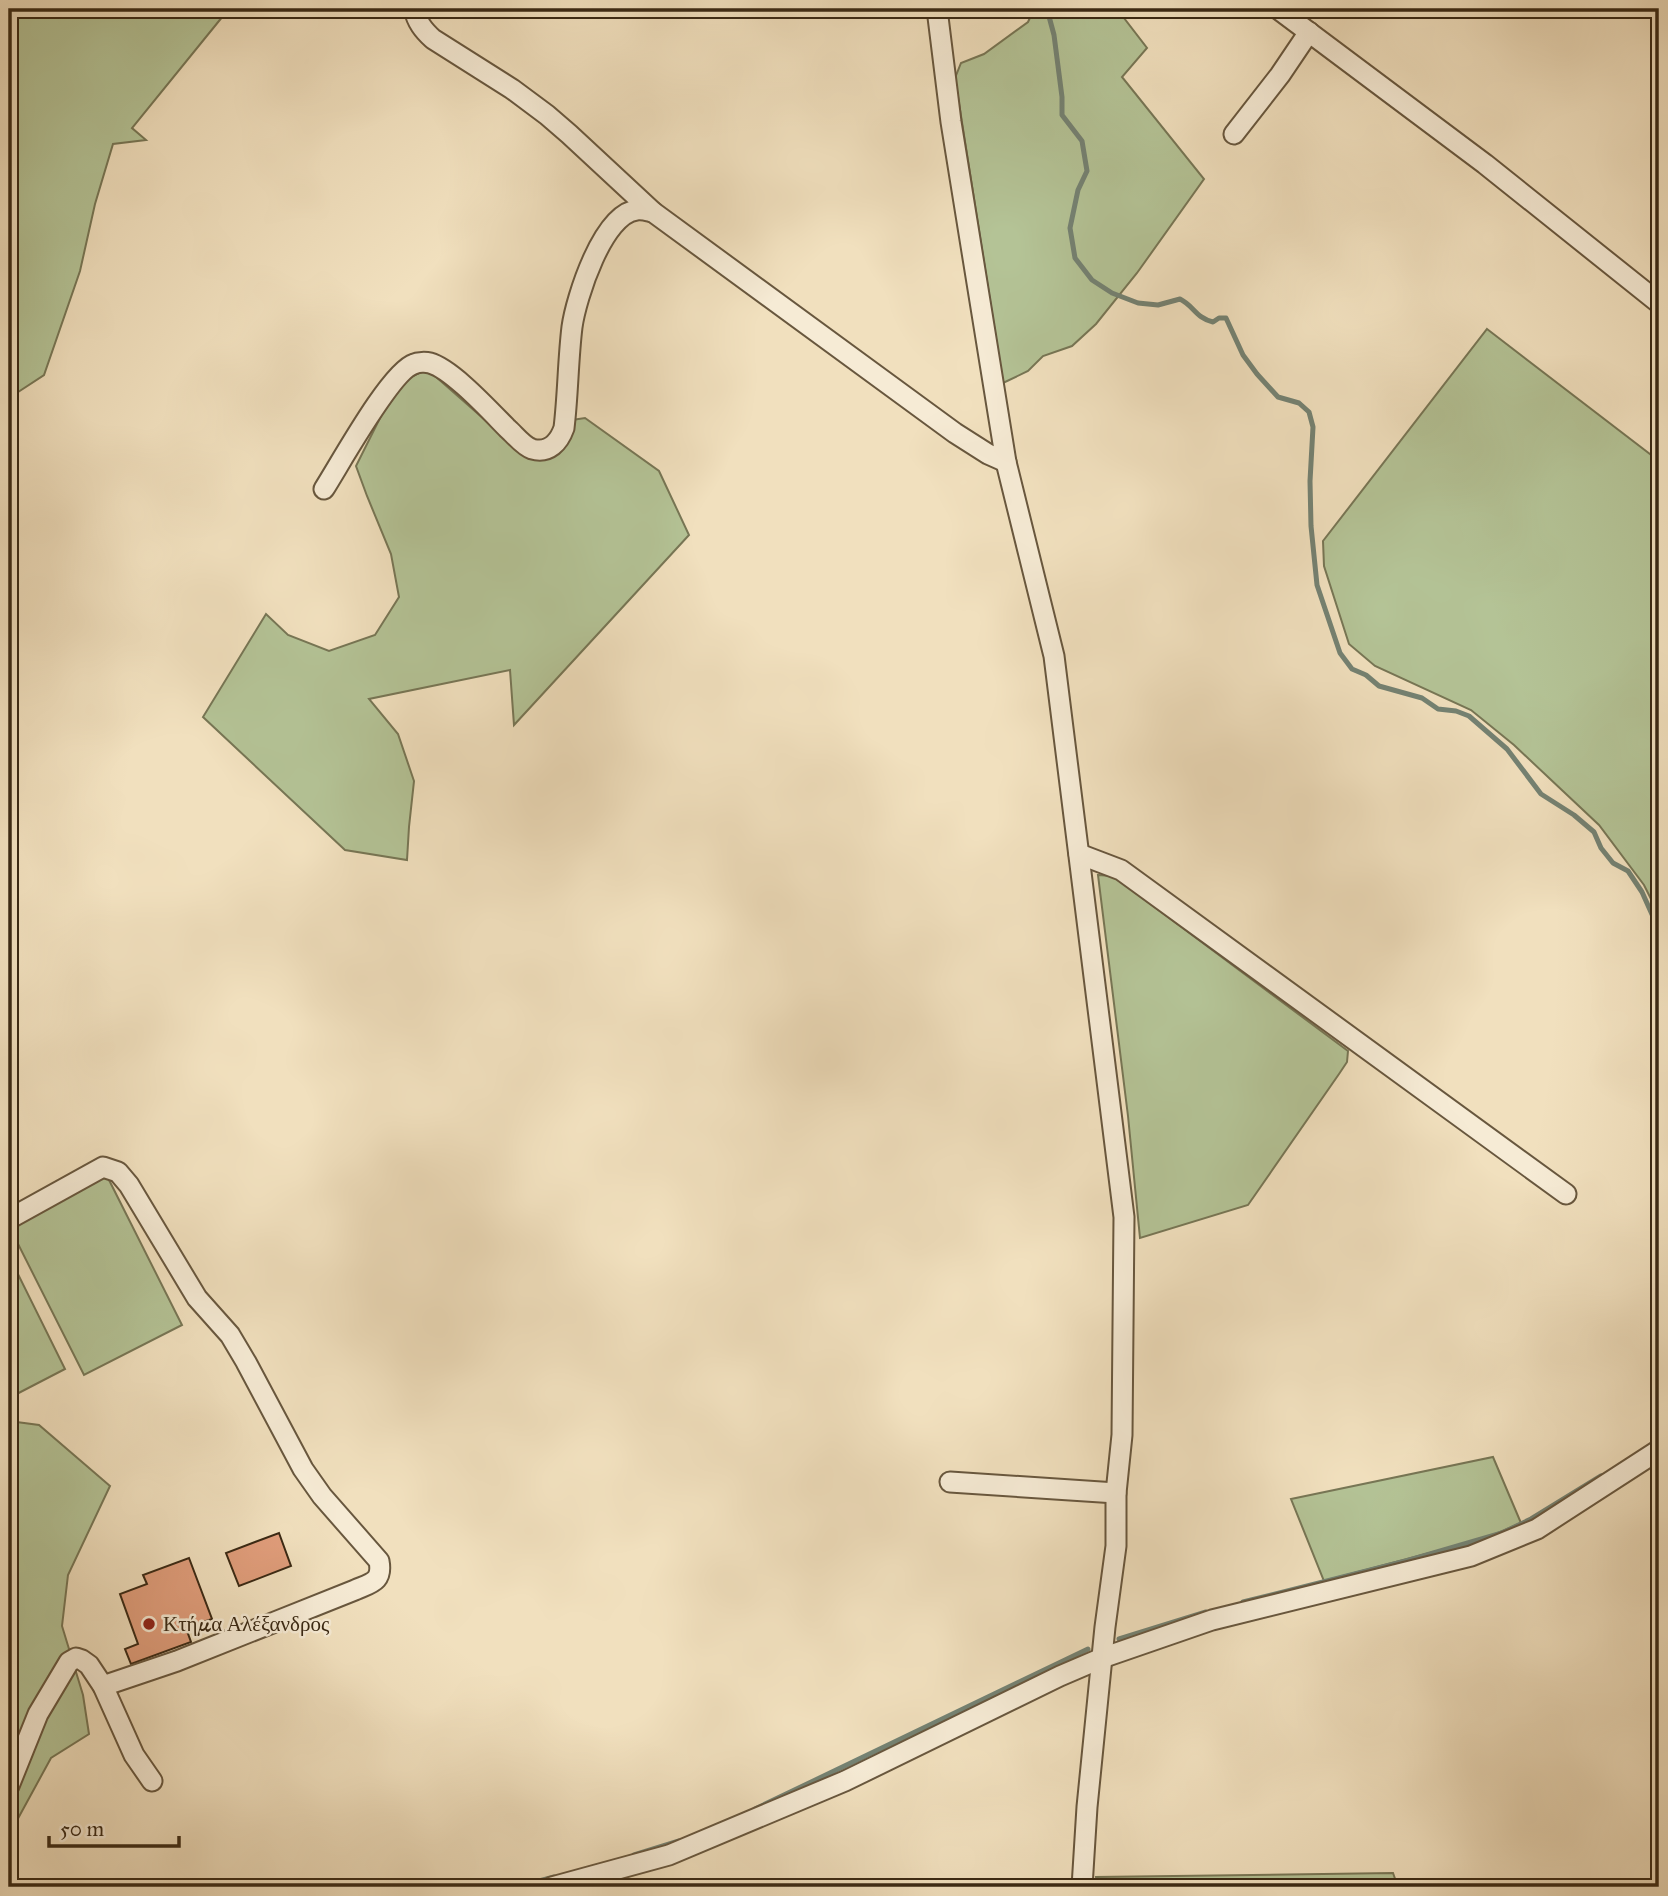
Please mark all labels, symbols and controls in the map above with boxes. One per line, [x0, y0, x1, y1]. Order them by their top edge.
place label: Κτήμα Αλέξανδρος [163, 1611, 330, 1637]
marker: Κτήμα Αλέξανδρος [141, 1616, 157, 1632]
scale bar [49, 1805, 178, 1849]
text: 50 m [60, 1816, 105, 1842]

